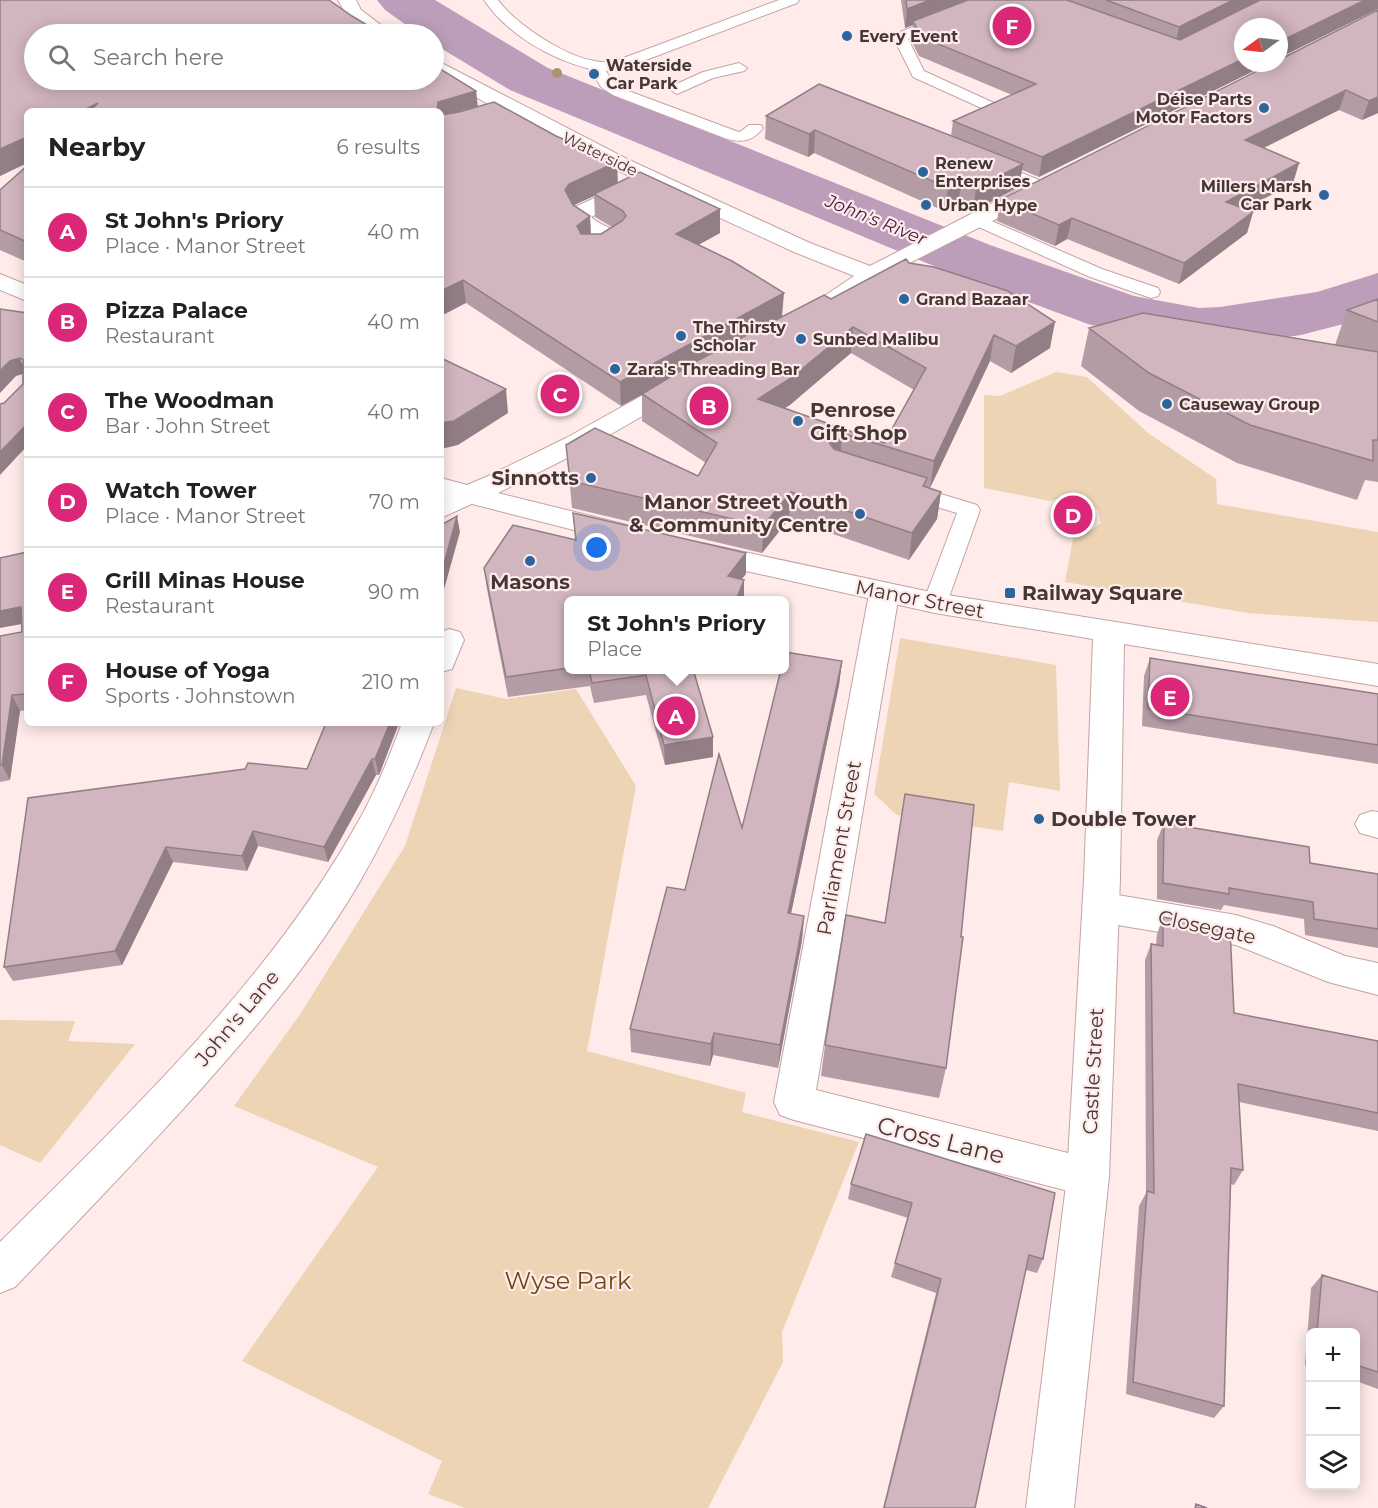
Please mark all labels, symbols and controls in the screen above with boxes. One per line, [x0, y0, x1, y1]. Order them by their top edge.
pin: F [992, 3, 1032, 48]
north arrow [1234, 18, 1288, 72]
search box [24, 24, 444, 90]
place label: Every Event [859, 27, 958, 46]
marker: Every Event [840, 29, 854, 43]
icon: search [45, 41, 78, 74]
text: Search here [93, 44, 224, 71]
place label: Waterside Car Park [606, 56, 692, 93]
marker: Waterside Car Park [587, 67, 601, 81]
place label: Déise Parts Motor Factors [1136, 90, 1253, 127]
marker: Déise Parts Motor Factors [1257, 101, 1271, 115]
street label: Waterside [559, 128, 641, 180]
text: Nearby [48, 131, 145, 163]
text: 6 results [336, 135, 420, 159]
place label: Renew Enterprises [935, 154, 1031, 191]
marker: Renew Enterprises [916, 165, 930, 179]
place label: Millers Marsh Car Park [1201, 177, 1313, 214]
marker: Millers Marsh Car Park [1317, 188, 1331, 202]
water label: John's River [821, 189, 930, 251]
place label: Urban Hype [938, 196, 1037, 215]
marker: Urban Hype [919, 198, 933, 212]
text: St John's Priory [105, 207, 283, 234]
text: A [60, 220, 75, 244]
text: 40 m [367, 220, 420, 244]
text: Place · Manor Street [105, 234, 306, 258]
place label: Grand Bazaar [916, 290, 1029, 309]
marker: Grand Bazaar [897, 292, 911, 306]
text: Pizza Palace [105, 297, 248, 324]
text: B [60, 310, 75, 334]
text: 40 m [367, 310, 420, 334]
place label: The Thirsty Scholar [693, 318, 786, 355]
text: Restaurant [105, 324, 215, 348]
marker: The Thirsty Scholar [674, 329, 688, 343]
place label: Sunbed Malibu [813, 330, 939, 349]
marker: Sunbed Malibu [794, 332, 808, 346]
place label: Zara's Threading Bar [627, 360, 800, 379]
marker: Zara's Threading Bar [608, 362, 622, 376]
pin: C [540, 372, 580, 416]
pin: B [690, 384, 728, 428]
text: The Woodman [105, 387, 274, 414]
place label: Causeway Group [1179, 395, 1320, 414]
marker: Causeway Group [1160, 397, 1174, 411]
place label: Penrose Gift Shop [810, 398, 907, 445]
text: C [60, 400, 75, 424]
text: 40 m [367, 400, 420, 424]
text: Bar · John Street [105, 414, 271, 438]
marker: Penrose Gift Shop [791, 414, 805, 428]
place label: Sinnotts [492, 466, 579, 490]
marker: Sinnotts [584, 471, 598, 485]
text: Watch Tower [105, 477, 257, 504]
text: D [59, 490, 76, 514]
text: 70 m [369, 490, 420, 514]
place label: Manor Street Youth & Community Centre [629, 490, 848, 537]
pin: D [1054, 492, 1092, 538]
text: Place · Manor Street [105, 504, 306, 528]
marker: Manor Street Youth & Community Centre [853, 507, 867, 521]
your location [582, 533, 611, 562]
marker: Masons [523, 554, 537, 568]
text: Grill Minas House [105, 567, 305, 594]
place label: Masons [490, 570, 570, 594]
street label: Manor Street [854, 575, 986, 623]
text: E [61, 580, 74, 604]
text: 90 m [368, 580, 420, 604]
place label: Railway Square [1022, 581, 1183, 605]
marker: Railway Square [1003, 586, 1017, 600]
text: Restaurant [105, 594, 215, 618]
popup [564, 596, 789, 674]
text: St John's Priory [587, 610, 766, 637]
text: Place [587, 637, 642, 661]
text: House of Yoga [105, 657, 270, 684]
text: F [61, 670, 74, 694]
text: 210 m [362, 670, 420, 694]
pin: E [1150, 674, 1190, 720]
text: Sports · Johnstown [105, 684, 296, 708]
pin: A [656, 694, 696, 738]
street label: Parliament Street [812, 759, 866, 937]
place label: Double Tower [1051, 807, 1197, 831]
marker: Double Tower [1032, 812, 1046, 826]
street label: Closegate [1156, 905, 1258, 949]
street label: John's Lane [189, 965, 284, 1072]
street label: Castle Street [1078, 1007, 1108, 1135]
street label: Cross Lane [874, 1110, 1008, 1170]
park label: Wyse Park [505, 1266, 632, 1295]
map controls [1306, 1328, 1360, 1490]
button: + [1306, 1328, 1360, 1382]
button: − [1306, 1382, 1360, 1436]
button: layers [1306, 1436, 1360, 1490]

